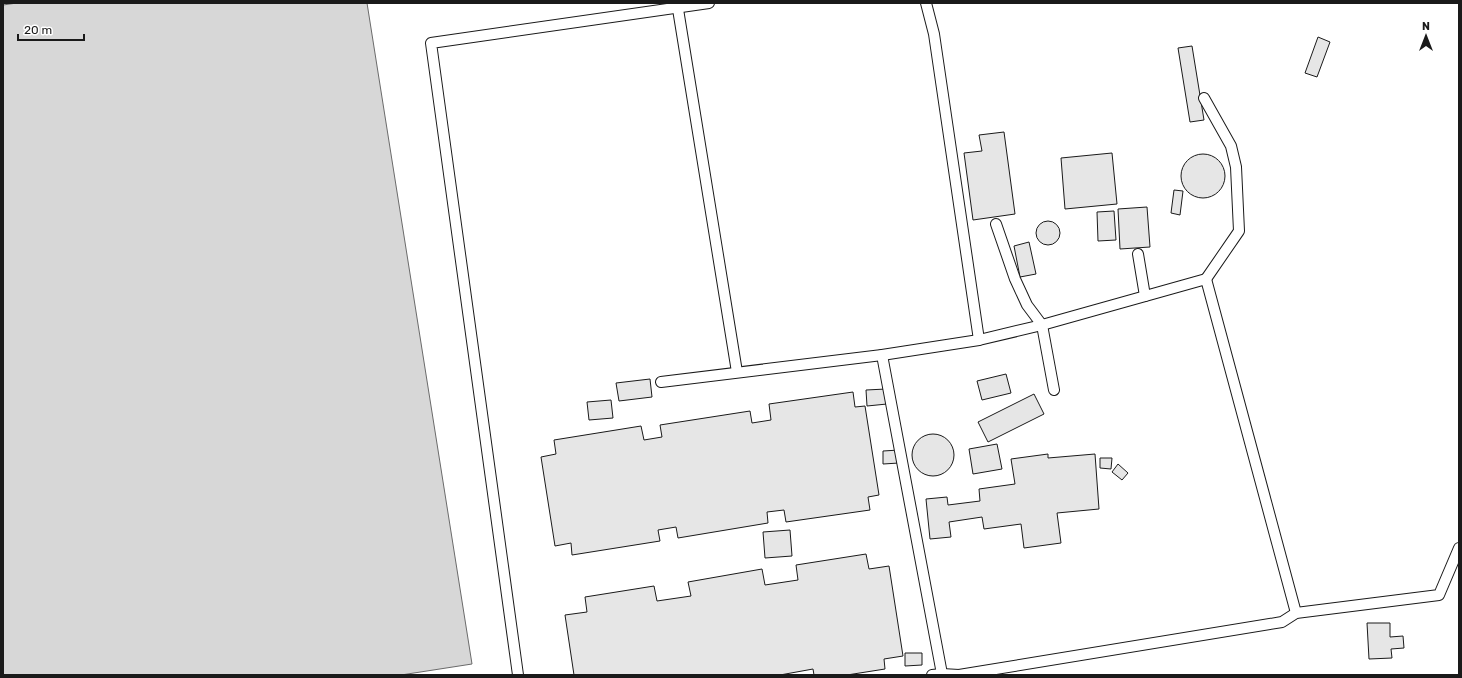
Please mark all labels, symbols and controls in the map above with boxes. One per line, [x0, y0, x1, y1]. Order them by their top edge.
scale bar [18, 16, 84, 42]
north arrow [1406, 16, 1446, 56]
text: N [1422, 20, 1430, 33]
text: 20 m [24, 23, 52, 37]

